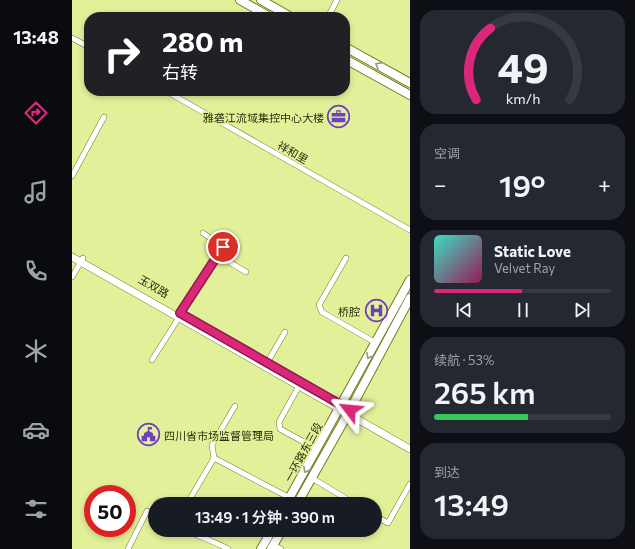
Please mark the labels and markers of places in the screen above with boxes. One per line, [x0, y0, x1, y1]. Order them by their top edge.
office icon: 雅砻江流域集控中心大楼 [326, 104, 352, 130]
place label: 雅砻江流域集控中心大楼 [203, 111, 324, 124]
pin [206, 230, 240, 264]
hospital icon: 桥腔 [363, 298, 389, 324]
place label: 桥腔 [338, 305, 360, 318]
public building icon: 四川省市场监督管理局 [135, 422, 161, 448]
place label: 四川省市场监督管理局 [164, 429, 274, 442]

